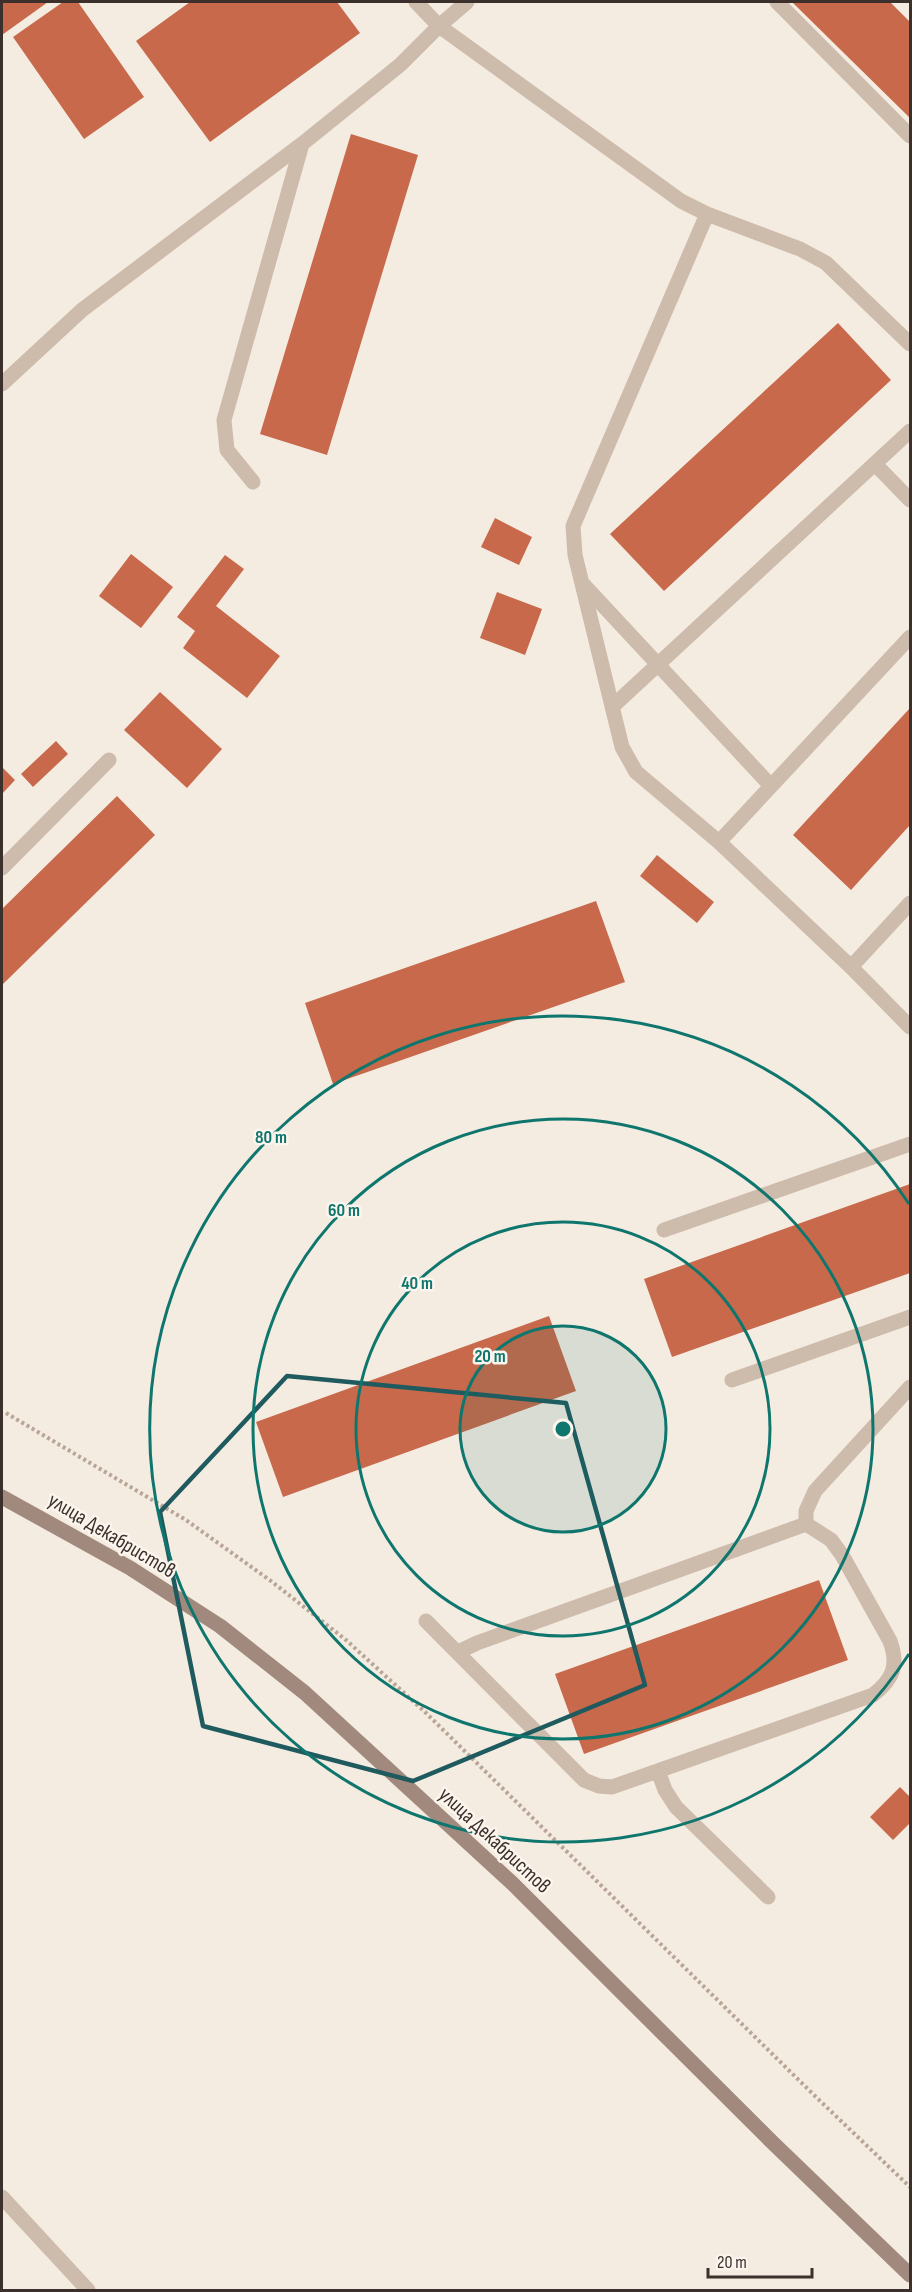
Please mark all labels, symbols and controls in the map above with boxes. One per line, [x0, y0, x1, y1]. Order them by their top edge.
text: 80 m [255, 1127, 287, 1148]
text: 60 m [328, 1200, 360, 1221]
text: 40 m [401, 1273, 433, 1294]
text: 20 m [474, 1346, 506, 1367]
centre of rings [553, 1419, 573, 1439]
street label: улица Декабристов [44, 1488, 180, 1583]
street label: улица Декабристов [433, 1782, 556, 1899]
scale bar [708, 2241, 812, 2279]
text: 20 m [717, 2252, 747, 2273]

